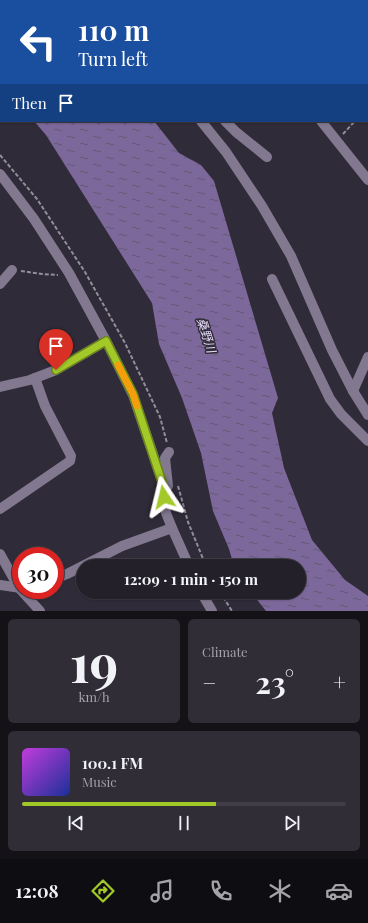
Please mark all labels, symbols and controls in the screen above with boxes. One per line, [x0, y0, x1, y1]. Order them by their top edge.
text: 110 m [78, 11, 149, 48]
icon: left [12, 16, 64, 68]
text: Turn left [78, 47, 148, 71]
icon: arrive [55, 92, 77, 114]
text: Then [12, 93, 47, 113]
water label: 桑野川 [194, 315, 221, 356]
pin [39, 329, 73, 370]
icon: arrive [45, 335, 67, 357]
position arrow [143, 476, 185, 518]
speed limit sign: 30 [12, 547, 64, 599]
text: 12:09 · 1 min · 150 m [124, 569, 258, 589]
text: 19 [70, 627, 118, 696]
text: Climate [202, 643, 248, 660]
text: 23° [255, 662, 294, 702]
text: − [202, 667, 216, 697]
text: + [333, 667, 346, 697]
text: km/h [78, 688, 110, 705]
text: 100.1 FM [82, 753, 143, 773]
text: Music [82, 773, 117, 790]
icon: previous [65, 812, 87, 834]
icon: pause [173, 812, 195, 834]
icon: next [281, 812, 303, 834]
icon: directions [89, 877, 117, 905]
icon: music [148, 877, 176, 905]
icon: phone [207, 877, 235, 905]
icon: climate [266, 877, 294, 905]
icon: car [325, 877, 353, 905]
text: 12:08 [15, 879, 59, 903]

